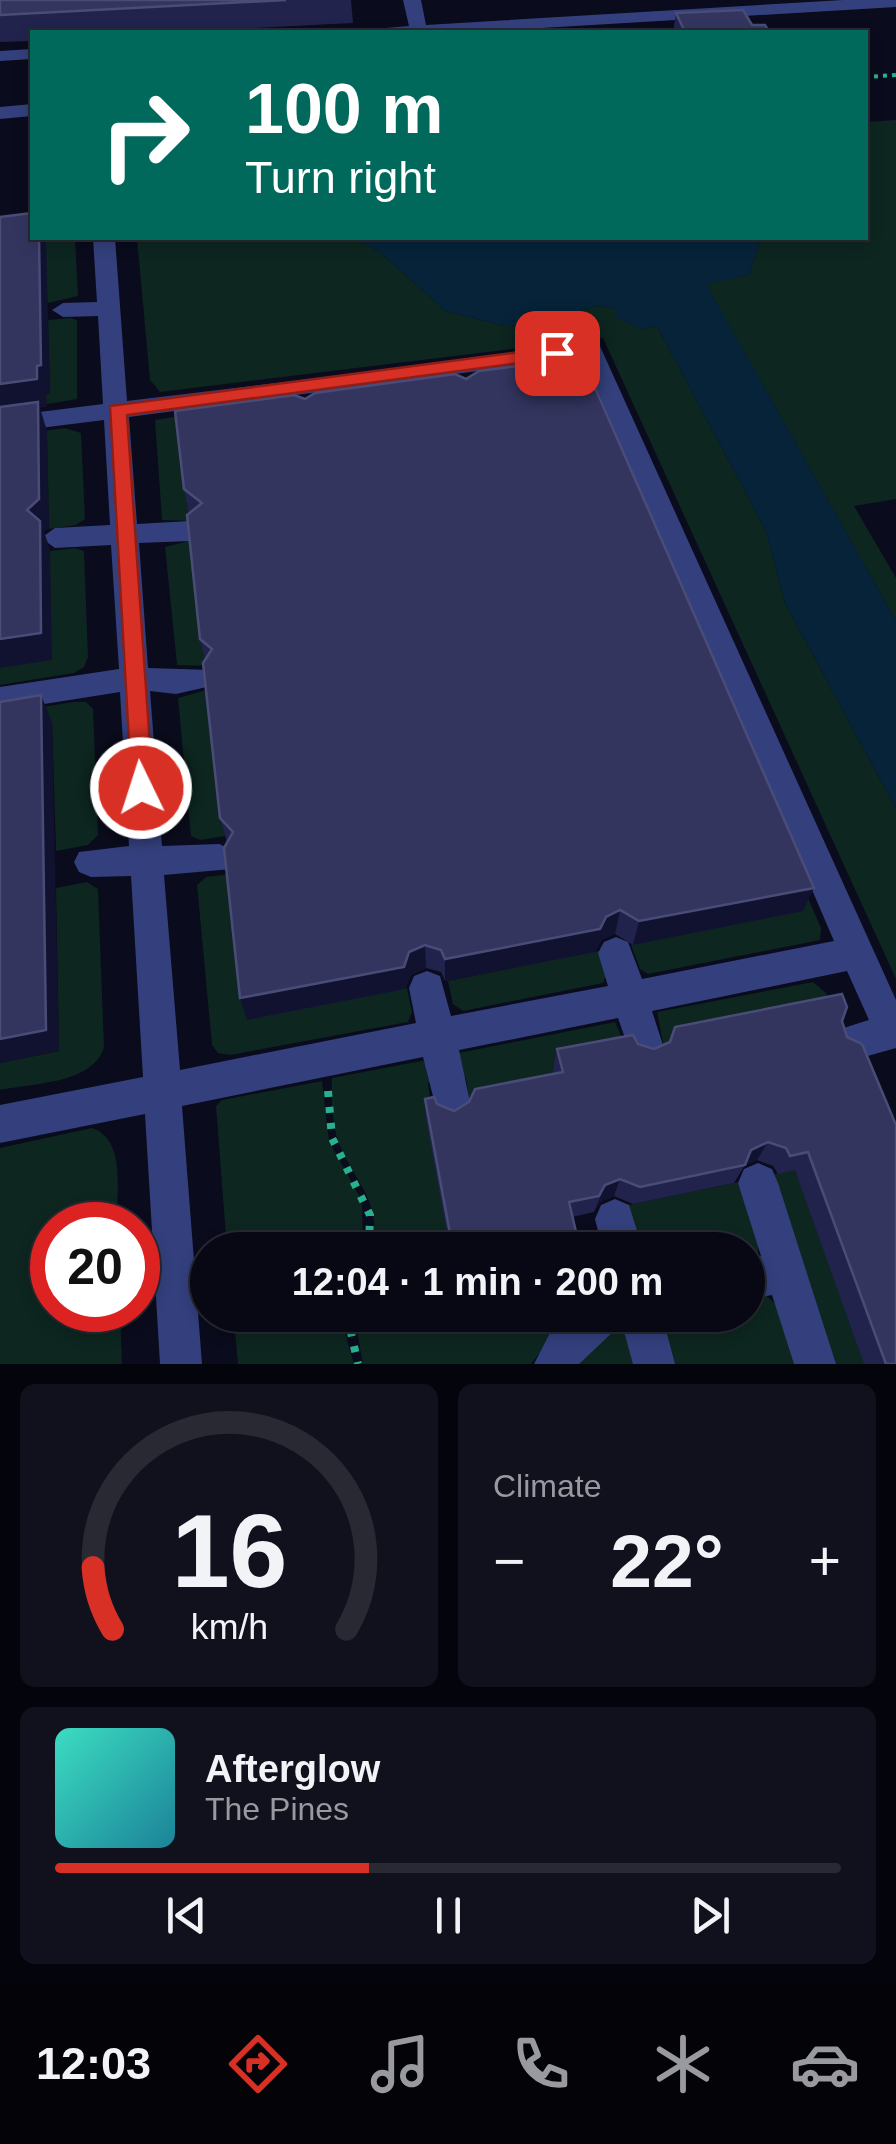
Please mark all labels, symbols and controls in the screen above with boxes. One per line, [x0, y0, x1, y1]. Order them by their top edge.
icon: right [80, 70, 210, 200]
text: 100 m [245, 70, 443, 148]
text: Turn right [245, 152, 436, 203]
pin [515, 311, 600, 396]
icon: arrive [530, 326, 585, 381]
position arrow [89, 736, 193, 840]
speed limit sign: 20 [30, 1202, 160, 1332]
text: 12:04 · 1 min · 200 m [292, 1261, 663, 1303]
text: Climate [493, 1468, 601, 1504]
text: 16 [171, 1493, 287, 1609]
text: 22° [610, 1519, 724, 1603]
text: − [493, 1530, 525, 1592]
text: + [809, 1530, 841, 1592]
text: km/h [190, 1607, 268, 1647]
text: Afterglow [205, 1748, 380, 1790]
text: The Pines [205, 1791, 349, 1827]
icon: previous [159, 1888, 214, 1943]
icon: pause [421, 1888, 476, 1943]
icon: next [683, 1888, 738, 1943]
icon: directions [223, 2029, 293, 2099]
icon: music [365, 2029, 435, 2099]
icon: phone [506, 2029, 576, 2099]
icon: climate [648, 2029, 718, 2099]
icon: car [790, 2029, 860, 2099]
text: 12:03 [36, 2038, 151, 2089]

